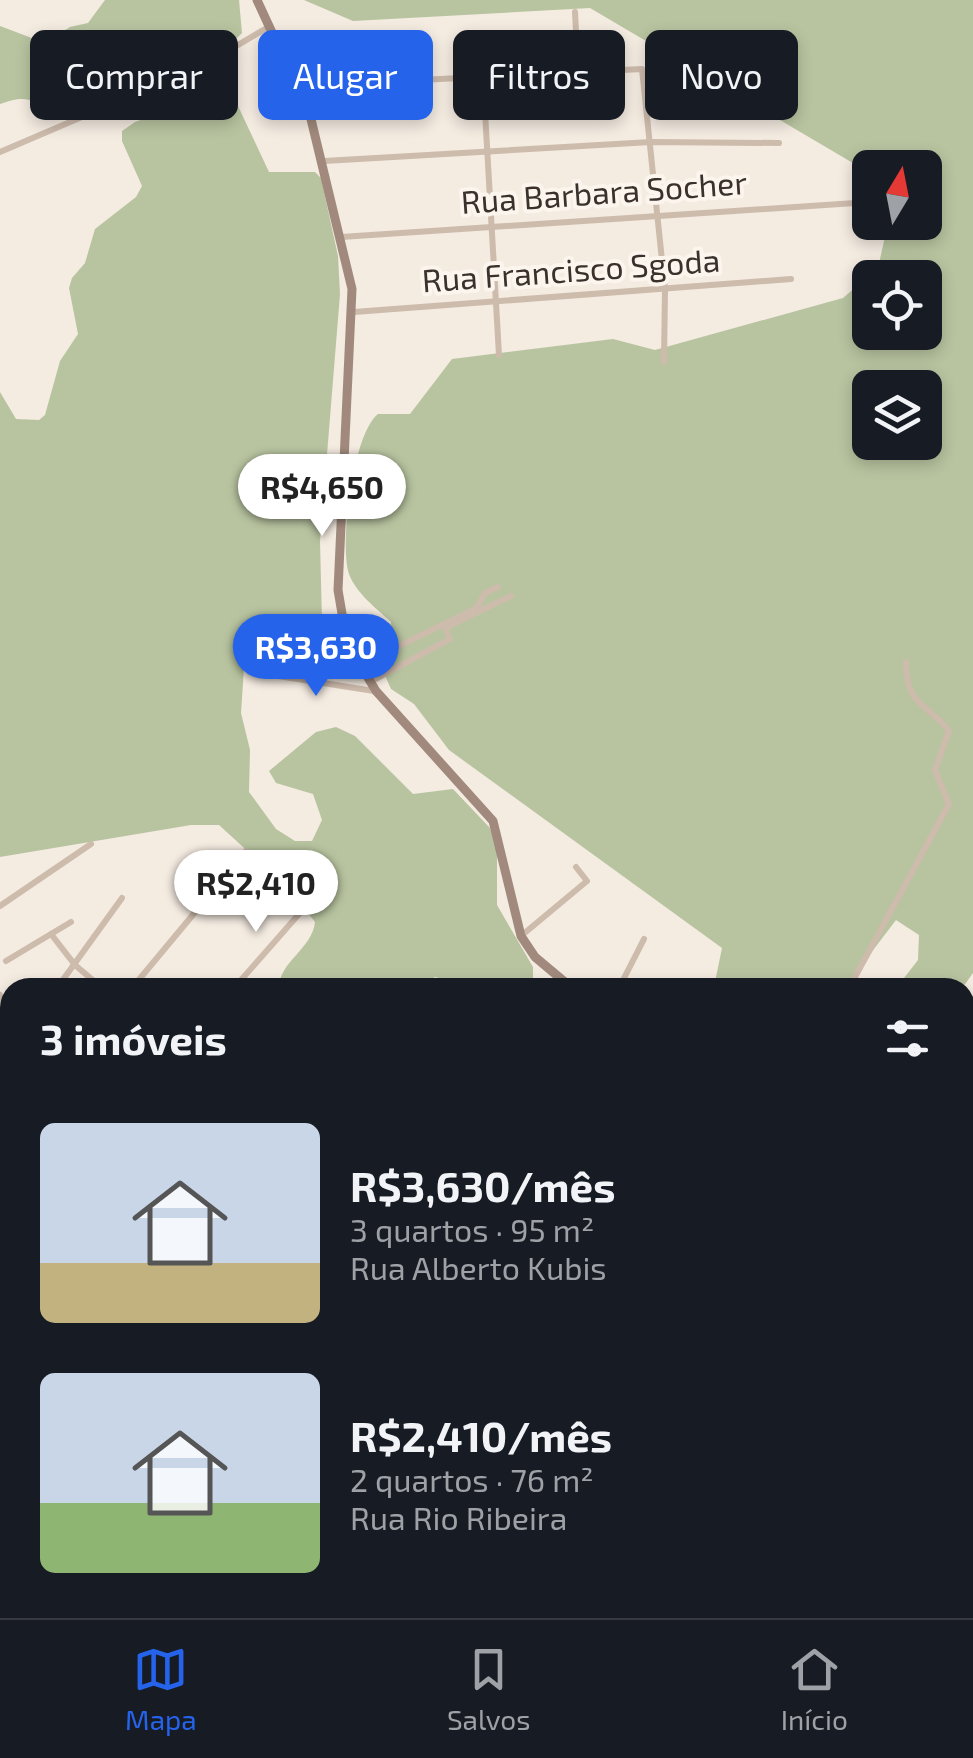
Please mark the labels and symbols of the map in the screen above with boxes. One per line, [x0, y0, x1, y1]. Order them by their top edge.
north arrow [852, 150, 942, 240]
street label: Rua Barbara Socher [460, 162, 748, 220]
street label: Rua Francisco Sgoda [421, 240, 721, 298]
pin: R$4,650 [230, 454, 414, 539]
pin: R$3,630 [224, 614, 408, 699]
pin: R$2,410 [164, 850, 348, 935]

